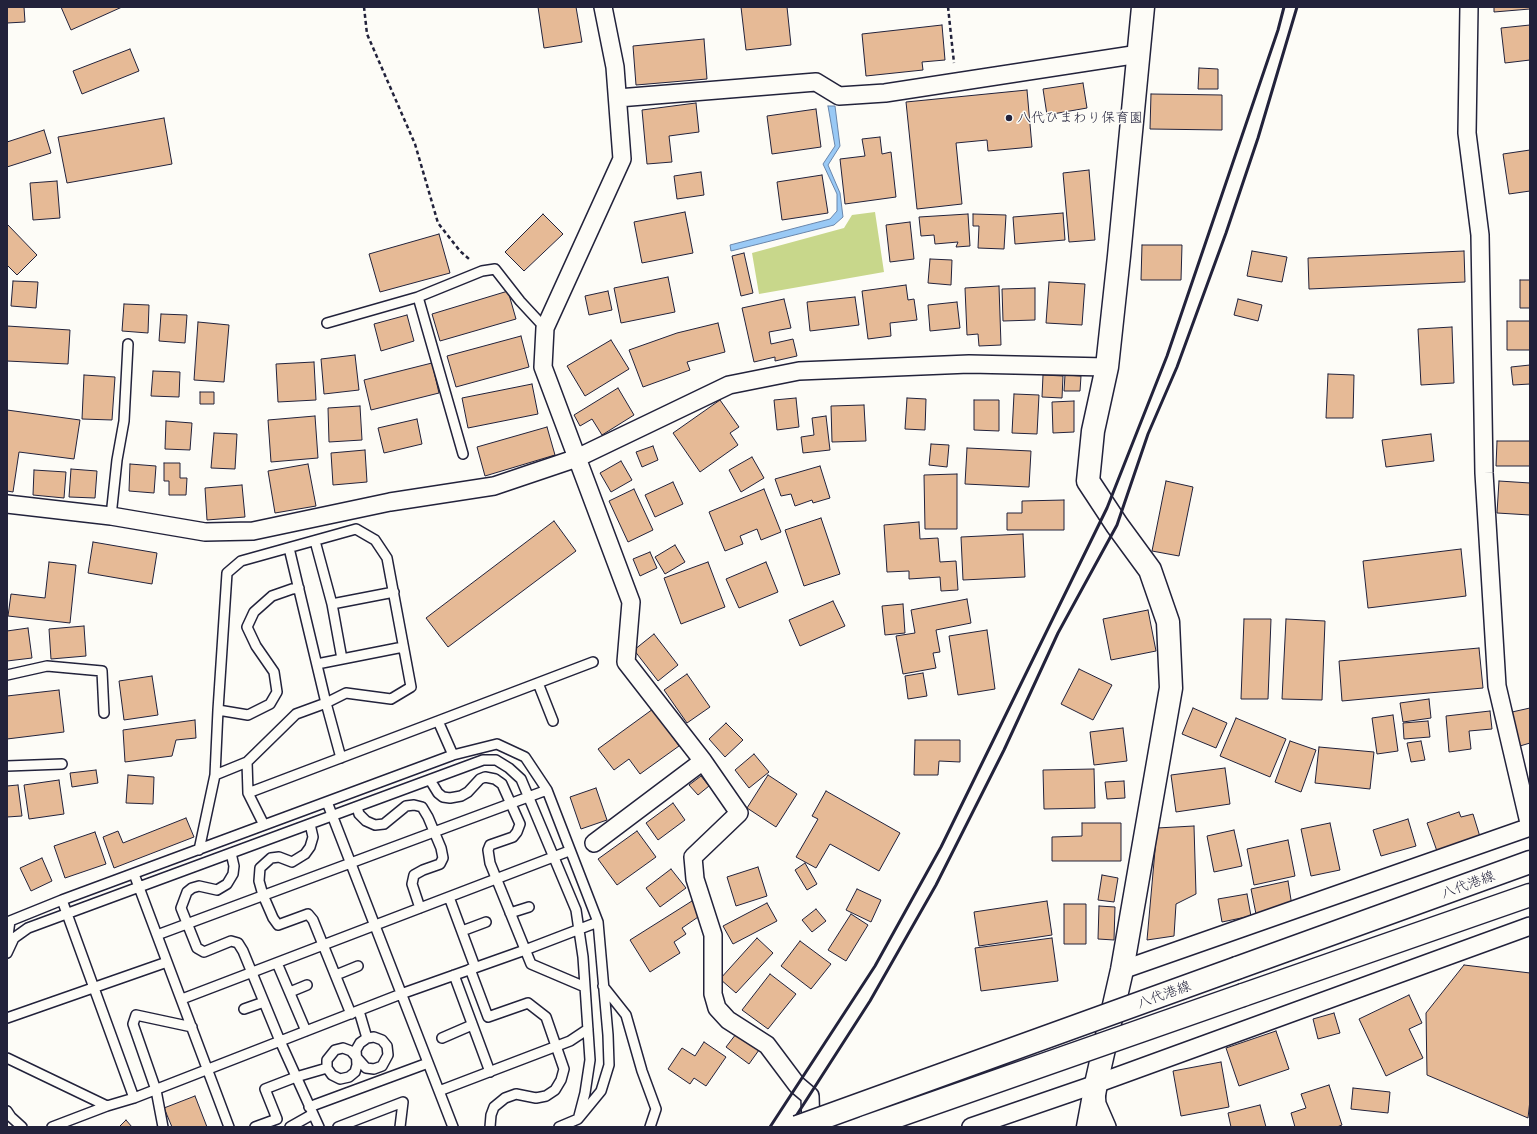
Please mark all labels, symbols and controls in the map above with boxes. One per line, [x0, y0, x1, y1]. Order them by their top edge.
place label: 八代ひまわり保育園 [1017, 110, 1143, 126]
marker: 八代ひまわり保育園 [1004, 113, 1014, 123]
street label: 八代港線 [1439, 868, 1497, 902]
street label: 八代港線 [1135, 978, 1193, 1012]

